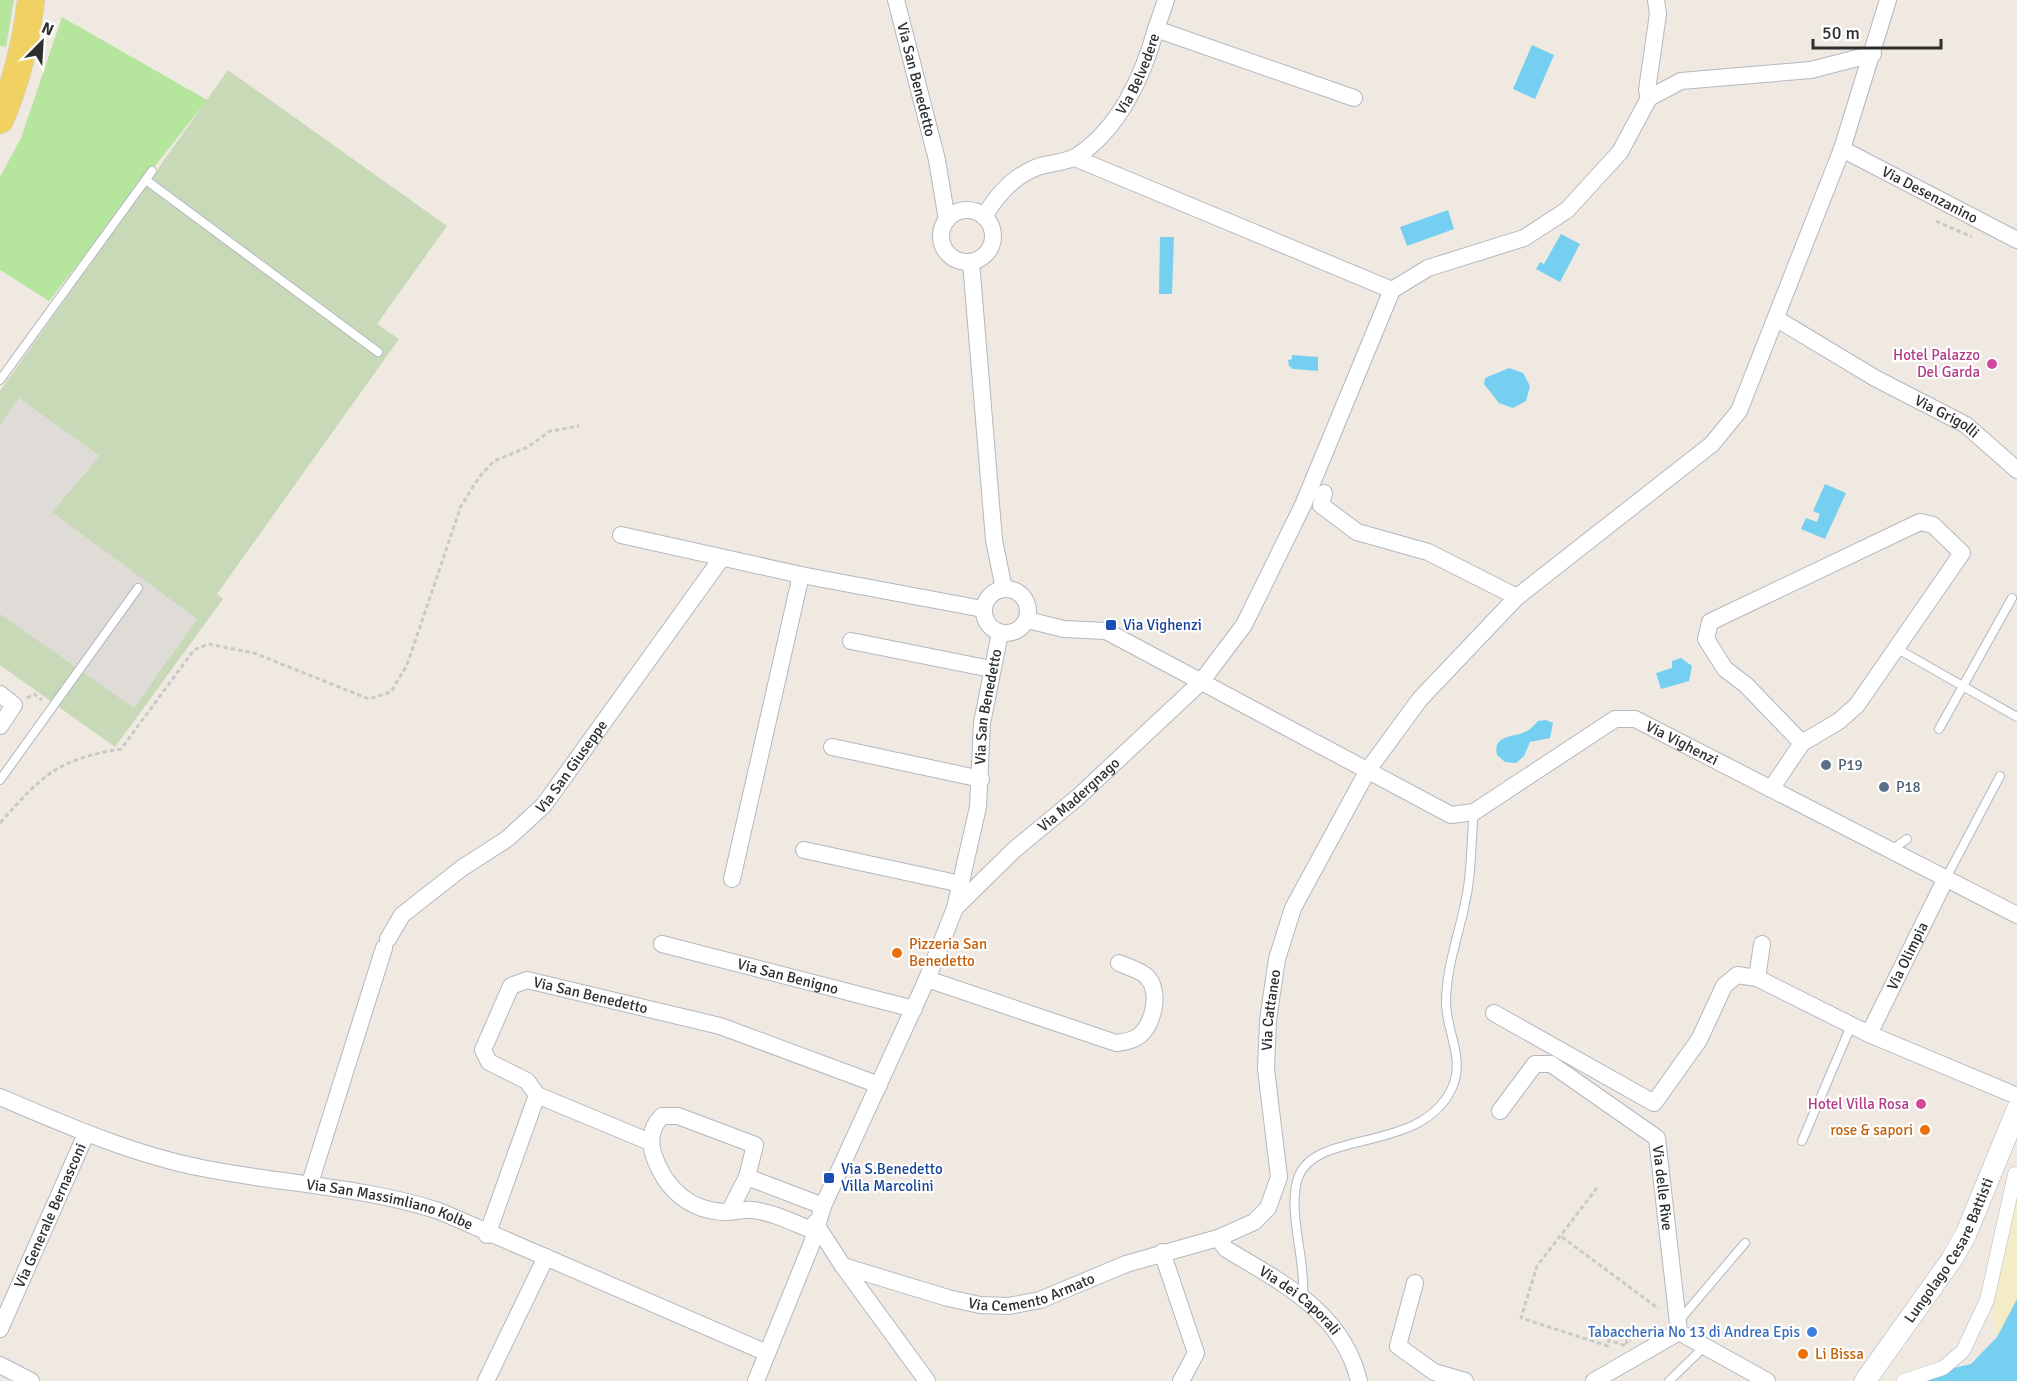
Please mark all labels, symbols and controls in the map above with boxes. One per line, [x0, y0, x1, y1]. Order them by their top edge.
north arrow [12, 12, 72, 72]
scale bar [1813, 12, 1940, 50]
text: N [39, 18, 57, 41]
street label: Via San Benedetto [893, 21, 940, 139]
text: 50 m [1822, 22, 1860, 44]
street label: Via Belvedere [1112, 31, 1163, 118]
street label: Via Desenzanino [1879, 162, 1981, 227]
place label: Hotel Palazzo Del Garda [1893, 346, 1980, 381]
marker: Hotel Palazzo Del Garda [1985, 357, 1999, 371]
street label: Via Grigolli [1912, 391, 1983, 442]
place label: Via Vighenzi [1123, 616, 1202, 634]
marker: Via Vighenzi [1104, 618, 1118, 632]
street label: Via San Benedetto [971, 647, 1006, 765]
street label: Via San Giuseppe [532, 717, 611, 817]
street label: Via Vighenzi [1643, 717, 1721, 769]
street label: Via Madergnago [1034, 753, 1124, 836]
place label: P19 [1838, 756, 1863, 774]
marker: P19 [1819, 758, 1833, 772]
place label: P18 [1896, 778, 1921, 796]
marker: P18 [1877, 780, 1891, 794]
street label: Via Olimpia [1883, 919, 1932, 993]
place label: Pizzeria San Benedetto [909, 935, 987, 970]
marker: Pizzeria San Benedetto [890, 946, 904, 960]
street label: Via San Benigno [735, 955, 841, 998]
street label: Via Cattaneo [1258, 968, 1284, 1051]
street label: Via San Benedetto [532, 973, 650, 1018]
place label: Hotel Villa Rosa [1808, 1095, 1909, 1113]
marker: Hotel Villa Rosa [1914, 1097, 1928, 1111]
place label: rose & sapori [1830, 1121, 1913, 1139]
marker: rose & sapori [1918, 1123, 1932, 1137]
street label: Via Generale Bernasconi [10, 1140, 90, 1291]
street label: Via delle Rive [1649, 1144, 1676, 1231]
place label: Via S.Benedetto Villa Marcolini [841, 1160, 943, 1195]
marker: Via S.Benedetto Villa Marcolini [822, 1171, 836, 1185]
street label: Via San Massimliano Kolbe [305, 1175, 476, 1234]
street label: Lungolago Cesare Battisti [1900, 1175, 1997, 1326]
street label: Via dei Caporali [1256, 1262, 1344, 1339]
street label: Via Cemento Armato [966, 1269, 1098, 1315]
place label: Tabaccheria No 13 di Andrea Epis [1588, 1323, 1800, 1341]
marker: Tabaccheria No 13 di Andrea Epis [1805, 1325, 1819, 1339]
place label: Li Bissa [1815, 1345, 1864, 1363]
marker: Li Bissa [1796, 1347, 1810, 1361]

